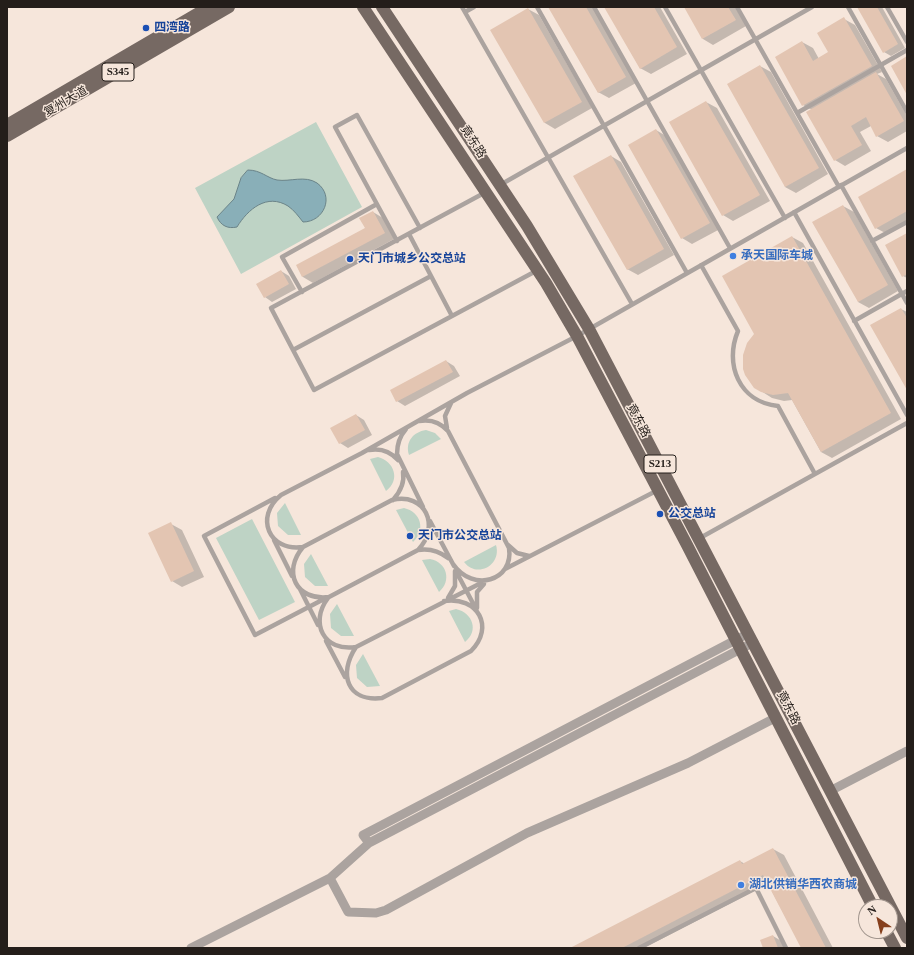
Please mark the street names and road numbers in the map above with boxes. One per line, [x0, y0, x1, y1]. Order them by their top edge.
road number: S345 [102, 63, 134, 81]
street label: 复州大道 [42, 84, 90, 120]
street label: 竟东路 [457, 123, 489, 161]
street label: 竟东路 [623, 402, 653, 440]
road number: S213 [644, 455, 676, 473]
street label: 竟东路 [773, 689, 803, 727]

